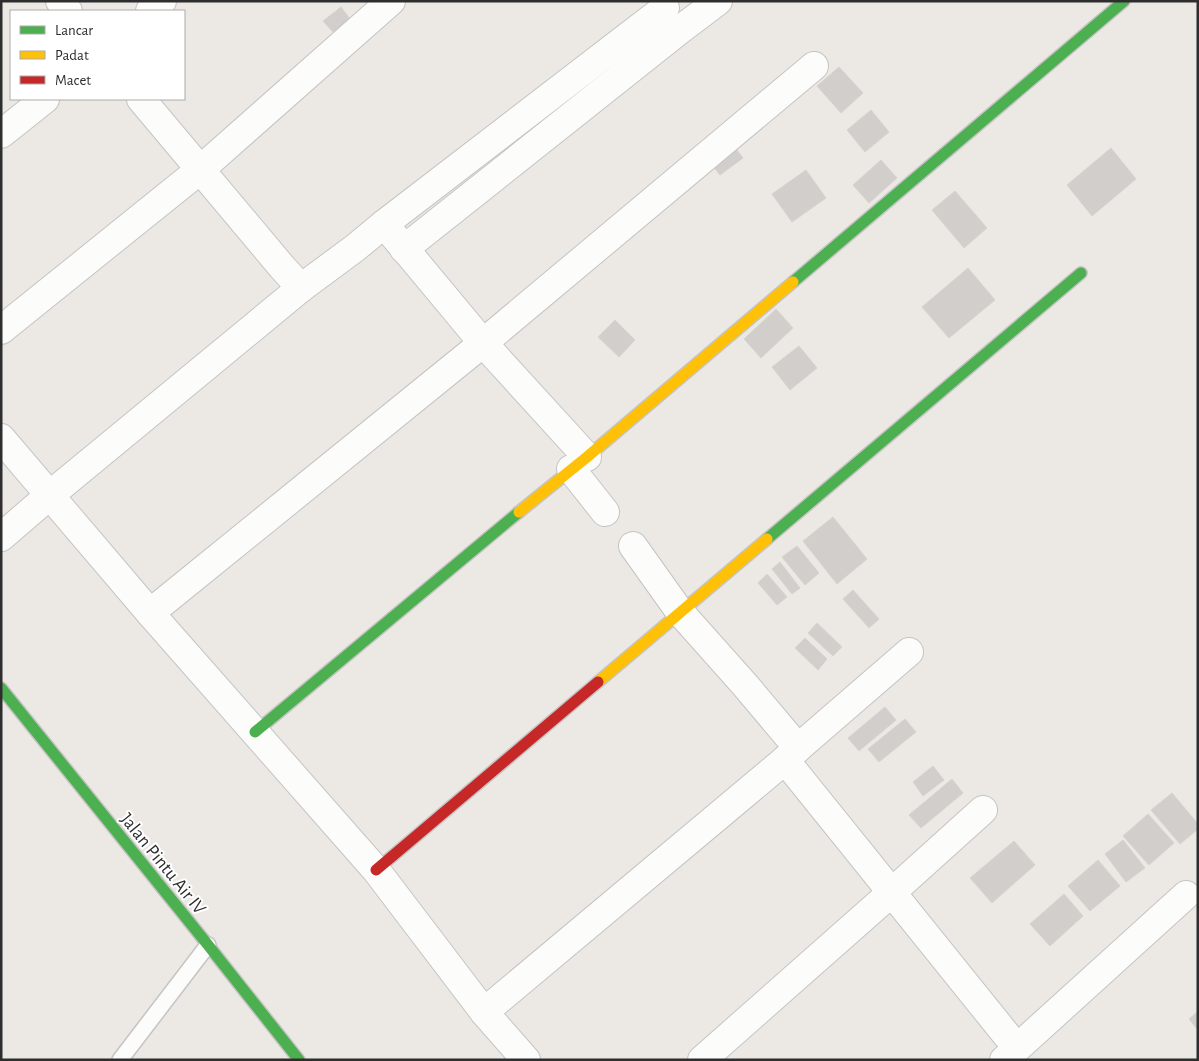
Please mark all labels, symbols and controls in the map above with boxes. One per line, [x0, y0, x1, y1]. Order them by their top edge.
legend [10, 10, 185, 100]
text: Lancar [55, 23, 93, 38]
text: Padat [55, 48, 89, 63]
text: Macet [55, 73, 91, 88]
street label: Jalan Pintu Air IV [116, 810, 209, 918]

